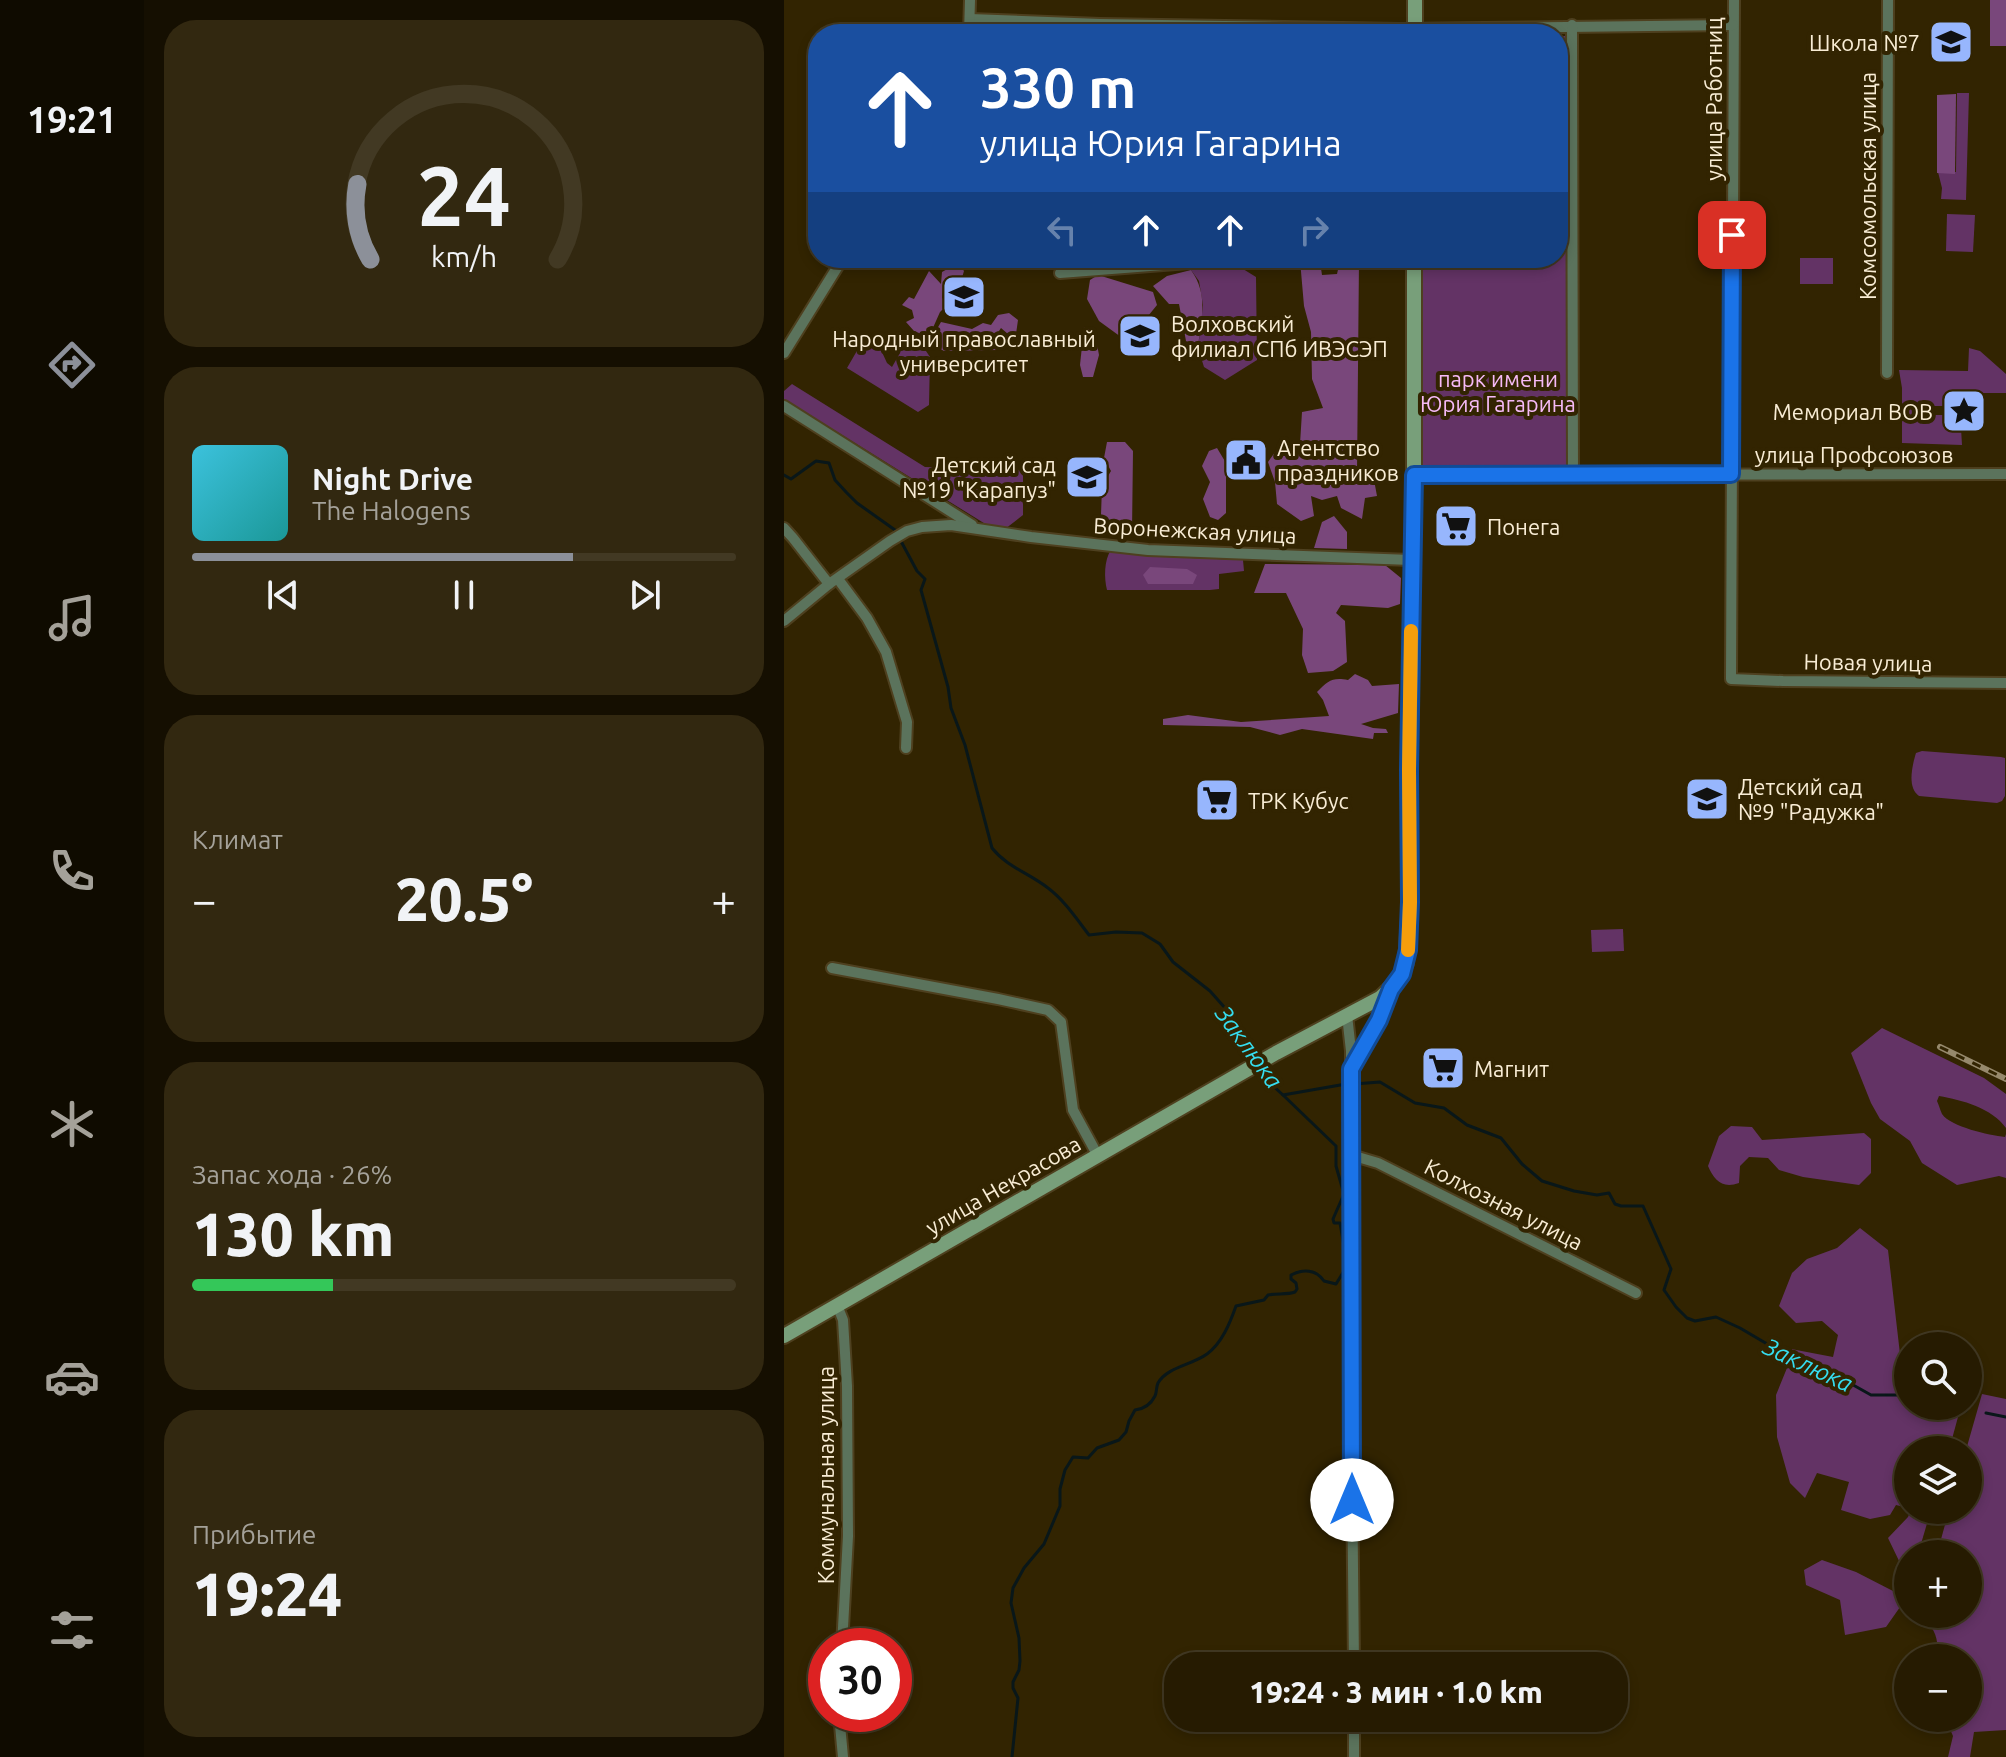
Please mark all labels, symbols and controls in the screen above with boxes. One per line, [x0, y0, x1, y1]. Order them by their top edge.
street label: улица Работниц [1701, 17, 1726, 181]
school or university icon: Школа №7 [1927, 18, 1975, 66]
place label: Школа №7 [1809, 30, 1920, 55]
icon: ahead [848, 56, 952, 160]
text: 330 m [980, 56, 1136, 119]
street label: Комсомольская улица [1855, 72, 1880, 300]
text: 19:21 [27, 99, 117, 140]
text: улица Юрия Гагарина [980, 122, 1342, 163]
text: 24 [417, 147, 511, 241]
pin [1698, 201, 1766, 269]
icon: left [1040, 208, 1084, 252]
icon: ahead [1124, 208, 1168, 252]
icon: ahead [1208, 208, 1252, 252]
icon: right [1292, 208, 1336, 252]
icon: arrive [1710, 213, 1754, 257]
text: km/h [431, 240, 497, 272]
school or university icon: Народный православный университет [940, 273, 988, 321]
place label: Волховский филиал СПб ИВЭСЭП [1171, 311, 1388, 361]
school or university icon: Волховский филиал СПб ИВЭСЭП [1116, 312, 1164, 360]
place label: Народный православный университет [832, 326, 1096, 376]
icon: directions [44, 337, 100, 393]
park label: парк имени Юрия Гагарина [1420, 366, 1576, 416]
place icon: Мемориал ВОВ [1940, 387, 1988, 435]
place label: Мемориал ВОВ [1773, 399, 1933, 424]
place label: Агентство праздников [1277, 435, 1399, 485]
public building icon: Агентство праздников [1222, 436, 1270, 484]
street label: улица Профсоюзов [1755, 442, 1953, 467]
place label: Детский сад №19 "Карапуз" [902, 452, 1056, 502]
school or university icon: Детский сад №19 "Карапуз" [1063, 453, 1111, 501]
text: Night Drive [312, 462, 473, 496]
text: The Halogens [312, 496, 471, 525]
supermarket icon: Понега [1432, 502, 1480, 550]
street label: Воронежская улица [1093, 512, 1297, 548]
place label: Понега [1487, 514, 1560, 539]
icon: previous [261, 573, 305, 617]
icon: pause [442, 573, 486, 617]
icon: next [623, 573, 667, 617]
icon: music [44, 590, 100, 646]
street label: Новая улица [1803, 648, 1933, 676]
place label: Детский cад №9 "Радужка" [1738, 774, 1884, 824]
school or university icon: Детский cад №9 "Радужка" [1683, 775, 1731, 823]
supermarket icon: ТРК Кубус [1193, 776, 1241, 824]
place label: ТРК Кубус [1248, 788, 1349, 813]
text: Климат [192, 825, 283, 854]
icon: phone [44, 843, 100, 899]
text: 20.5° [395, 865, 533, 932]
text: − [192, 875, 217, 924]
text: + [711, 875, 736, 924]
water label: Заклюка [1209, 1000, 1288, 1094]
supermarket icon: Магнит [1419, 1044, 1467, 1092]
place label: Магнит [1474, 1056, 1549, 1081]
icon: climate [44, 1096, 100, 1152]
street label: улица Некрасова [921, 1130, 1085, 1240]
street label: Колхозная улица [1421, 1153, 1587, 1255]
text: Запас хода · 26% [192, 1160, 392, 1189]
text: 130 km [192, 1200, 394, 1267]
water label: Заклюка [1758, 1332, 1857, 1397]
map controls [1894, 1332, 1982, 1732]
button: search [1894, 1332, 1982, 1420]
icon: car [44, 1349, 100, 1405]
street label: Коммунальная улица [813, 1366, 838, 1584]
button: layers [1894, 1436, 1982, 1524]
position arrow [1310, 1458, 1394, 1542]
text: Прибытие [192, 1520, 316, 1549]
button: + [1894, 1540, 1982, 1628]
text: 19:24 [192, 1560, 342, 1627]
icon: filters [44, 1602, 100, 1658]
speed limit sign: 30 [808, 1628, 912, 1732]
button: − [1894, 1644, 1982, 1732]
text: 19:24 · 3 мин · 1.0 km [1249, 1675, 1543, 1709]

